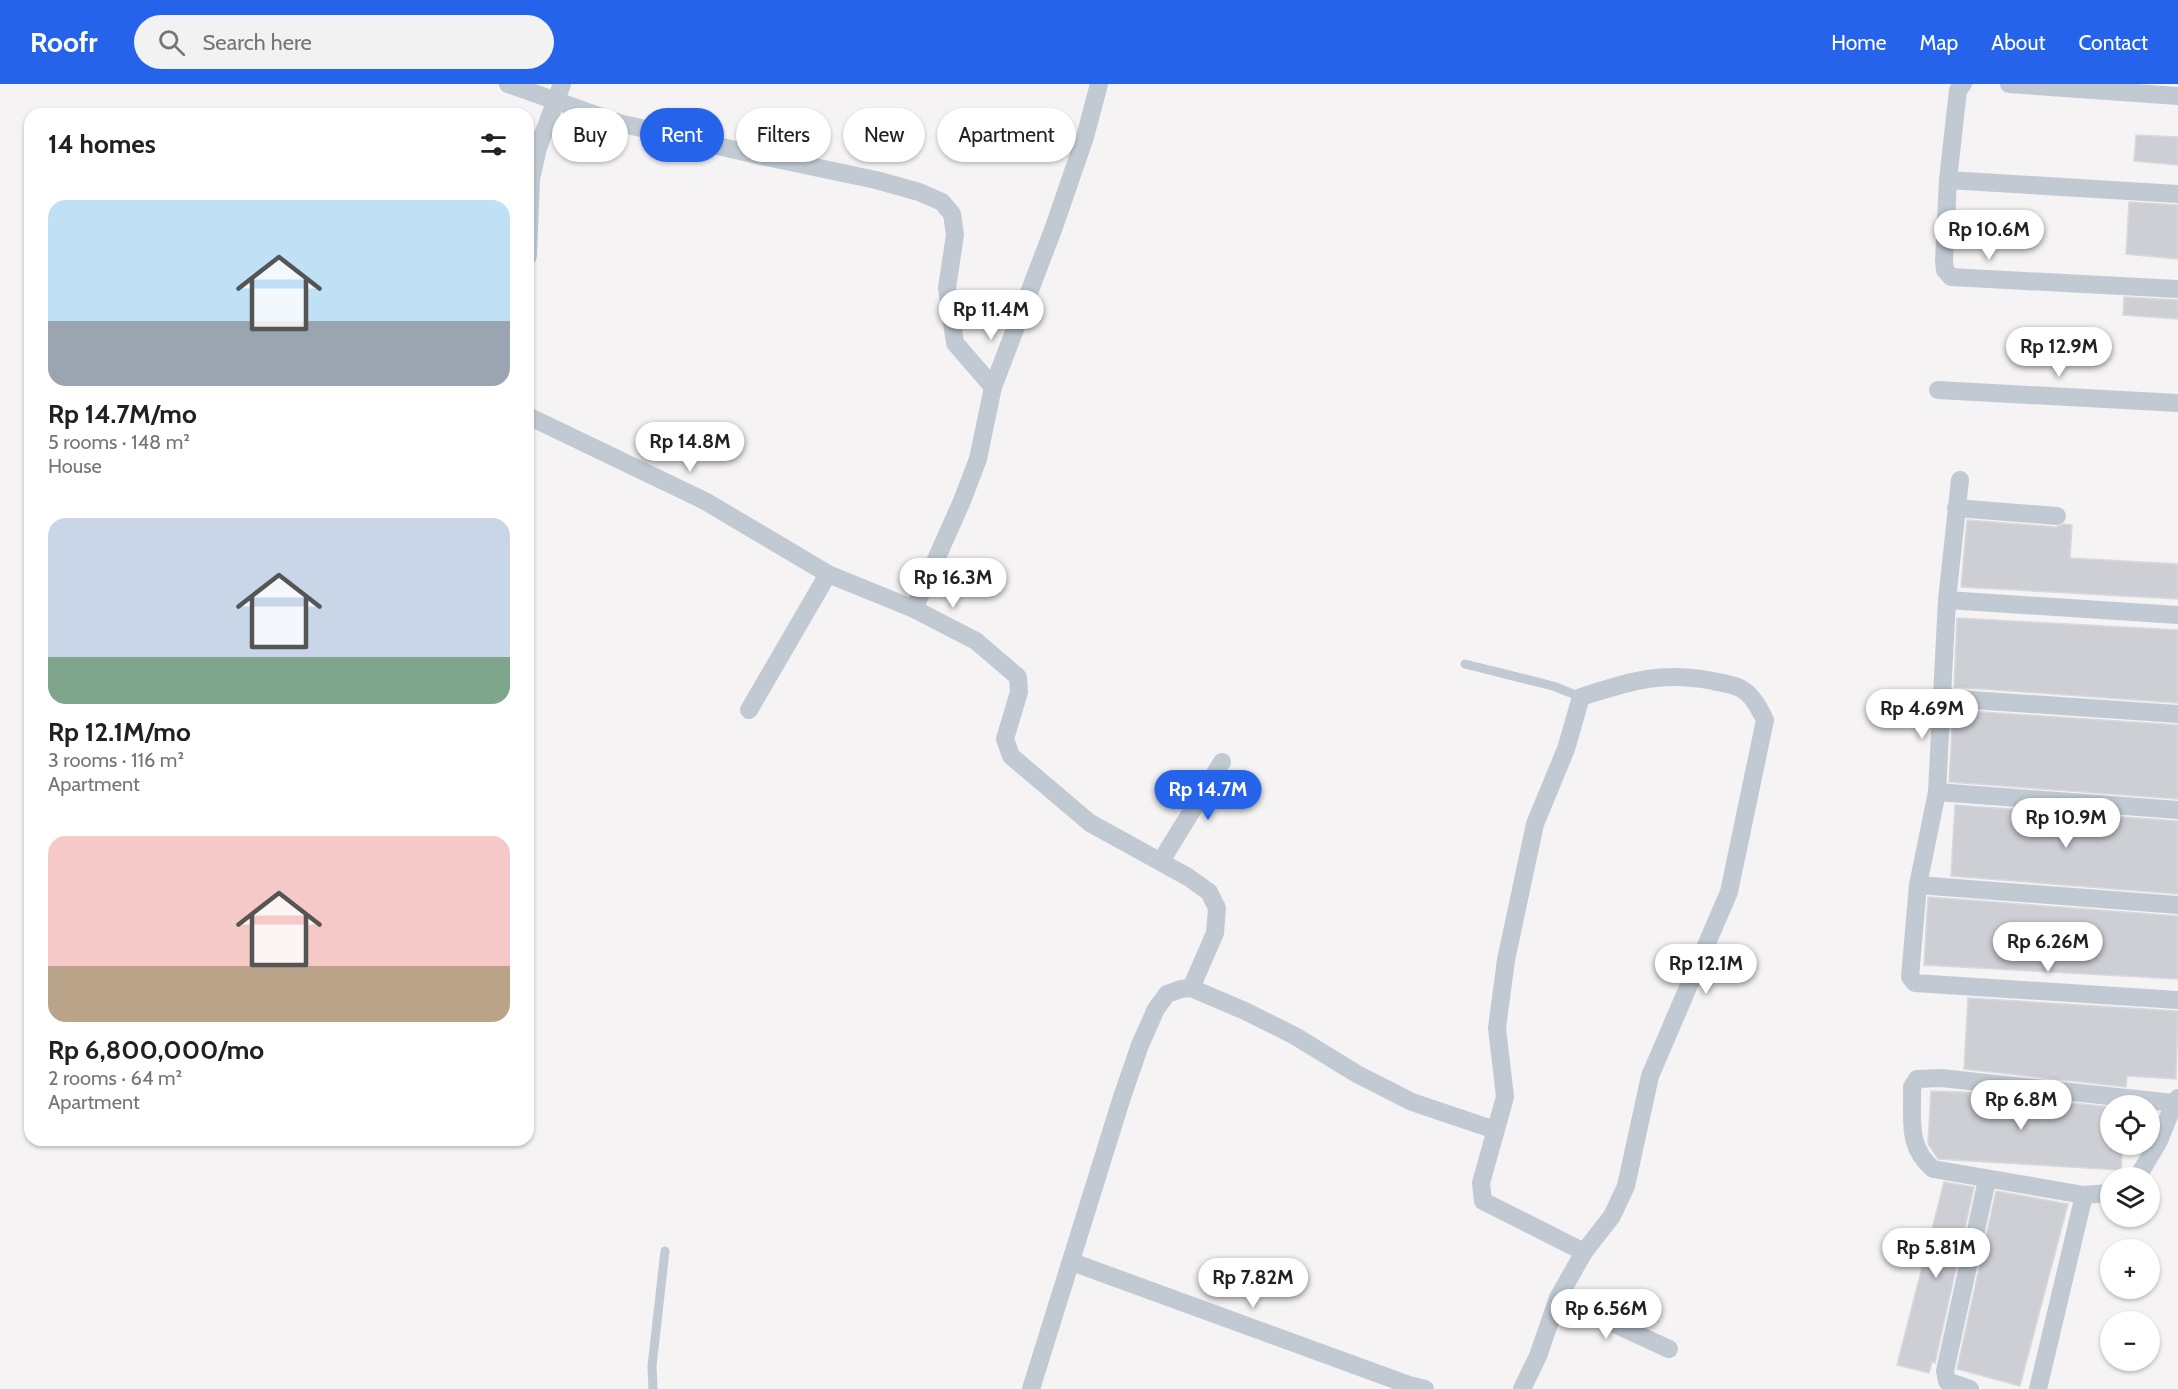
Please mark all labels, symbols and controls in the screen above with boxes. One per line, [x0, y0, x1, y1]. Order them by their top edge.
search box [134, 15, 554, 69]
text: Roofr [30, 25, 98, 59]
icon: search [155, 26, 188, 59]
text: Search here [203, 29, 312, 56]
text: Home [1831, 30, 1887, 55]
text: Map [1920, 30, 1958, 55]
text: About [1991, 30, 2045, 55]
text: Contact [2078, 30, 2148, 55]
chip: Buy [552, 108, 628, 162]
chip: Rent [640, 108, 724, 162]
chip: Filters [736, 108, 831, 162]
chip: New [843, 108, 925, 162]
chip: Apartment [937, 108, 1076, 162]
text: 14 homes [48, 128, 156, 160]
icon: filters [477, 128, 510, 161]
pin: Rp 10.6M [1927, 210, 2051, 261]
text: Rp 10.6M [1948, 217, 2030, 241]
icon: home [225, 239, 333, 347]
pin: Rp 11.4M [929, 290, 1053, 341]
text: Rp 11.4M [953, 297, 1029, 321]
pin: Rp 12.9M [1997, 327, 2121, 378]
text: Rp 12.9M [2020, 334, 2098, 358]
text: Rp 14.7M/mo [48, 398, 197, 430]
pin: Rp 14.8M [628, 422, 752, 473]
text: Rp 14.8M [649, 429, 731, 453]
text: 5 rooms · 148 m² [48, 430, 190, 454]
text: House [48, 454, 102, 478]
icon: home [225, 557, 333, 665]
pin: Rp 16.3M [891, 558, 1015, 609]
text: Rp 16.3M [914, 565, 992, 589]
pin: Rp 4.69M [1860, 689, 1984, 740]
text: Rp 4.69M [1880, 696, 1964, 720]
text: Rp 12.1M/mo [48, 716, 191, 748]
text: 3 rooms · 116 m² [48, 748, 184, 772]
pin: Rp 14.7M [1146, 770, 1270, 821]
text: Apartment [48, 772, 140, 796]
text: Rp 14.7M [1169, 777, 1248, 801]
pin: Rp 10.9M [2004, 798, 2128, 849]
text: Rp 10.9M [2025, 805, 2107, 829]
icon: home [225, 875, 333, 983]
pin: Rp 6.26M [1986, 922, 2110, 973]
text: Rp 6.26M [2007, 929, 2089, 953]
pin: Rp 12.1M [1644, 944, 1768, 995]
text: Rp 12.1M [1669, 951, 1743, 975]
text: Rp 6,800,000/mo [48, 1034, 264, 1066]
text: 2 rooms · 64 m² [48, 1066, 182, 1090]
pin: Rp 6.8M [1966, 1080, 2076, 1131]
text: Rp 6.8M [1985, 1087, 2057, 1111]
text: Apartment [48, 1090, 140, 1114]
map controls [2100, 1095, 2160, 1371]
button: locate [2100, 1095, 2160, 1155]
button: layers [2100, 1167, 2160, 1227]
pin: Rp 5.81M [1874, 1228, 1998, 1279]
text: Rp 5.81M [1896, 1235, 1976, 1259]
button: + [2100, 1239, 2160, 1299]
pin: Rp 7.82M [1191, 1258, 1315, 1309]
text: Rp 7.82M [1212, 1265, 1294, 1289]
pin: Rp 6.56M [1544, 1289, 1668, 1340]
text: Rp 6.56M [1565, 1296, 1647, 1320]
button: − [2100, 1311, 2160, 1371]

